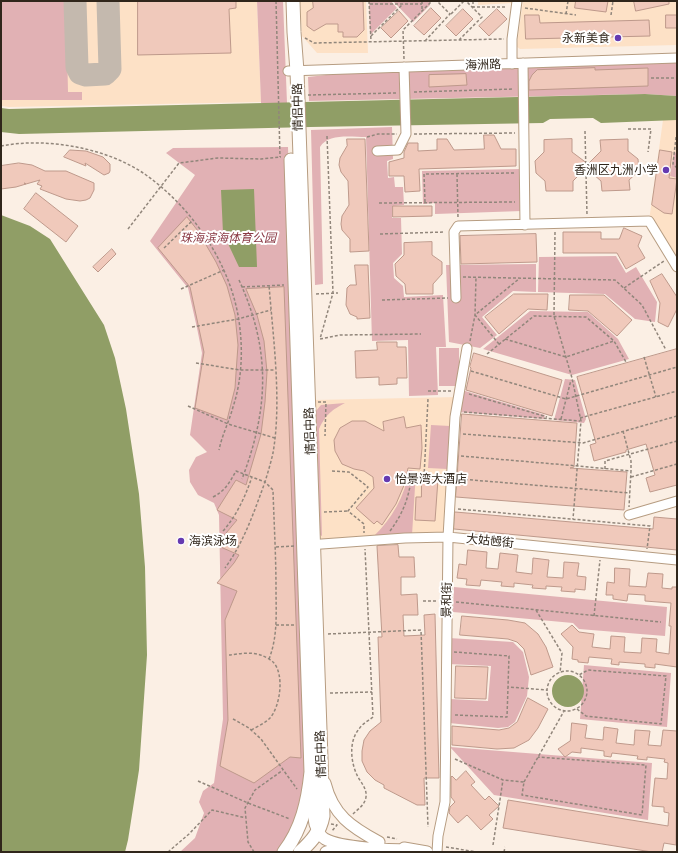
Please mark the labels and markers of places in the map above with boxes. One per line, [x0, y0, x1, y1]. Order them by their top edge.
place label: 永新美食 [562, 31, 610, 45]
marker: 永新美食 [613, 33, 623, 43]
place label: 香洲区九洲小学 [574, 163, 658, 177]
marker: 香洲区九洲小学 [661, 165, 671, 175]
place label: 怡景湾大酒店 [395, 472, 467, 486]
marker: 怡景湾大酒店 [382, 474, 392, 484]
place label: 海滨泳场 [189, 534, 237, 548]
marker: 海滨泳场 [176, 536, 186, 546]

